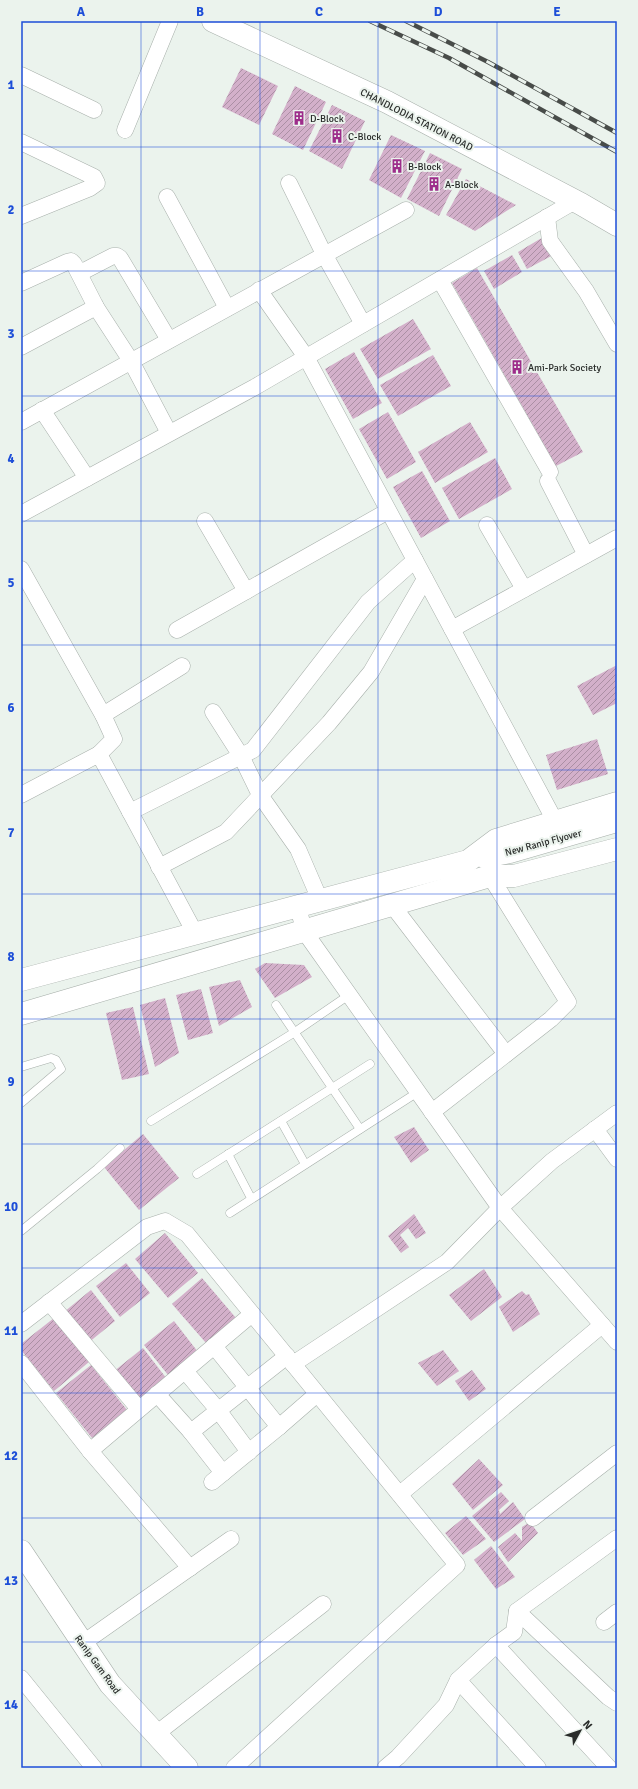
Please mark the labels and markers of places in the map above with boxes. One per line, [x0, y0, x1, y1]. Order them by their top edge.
building icon: D-Block [291, 110, 307, 126]
place label: D-Block [310, 113, 344, 125]
building icon: C-Block [329, 128, 345, 144]
place label: C-Block [348, 131, 381, 143]
building icon: B-Block [389, 158, 405, 174]
place label: B-Block [408, 161, 441, 173]
building icon: A-Block [426, 176, 442, 192]
place label: A-Block [445, 179, 478, 191]
building icon: Ami-Park Society [509, 359, 525, 375]
place label: Ami-Park Society [528, 362, 602, 374]

